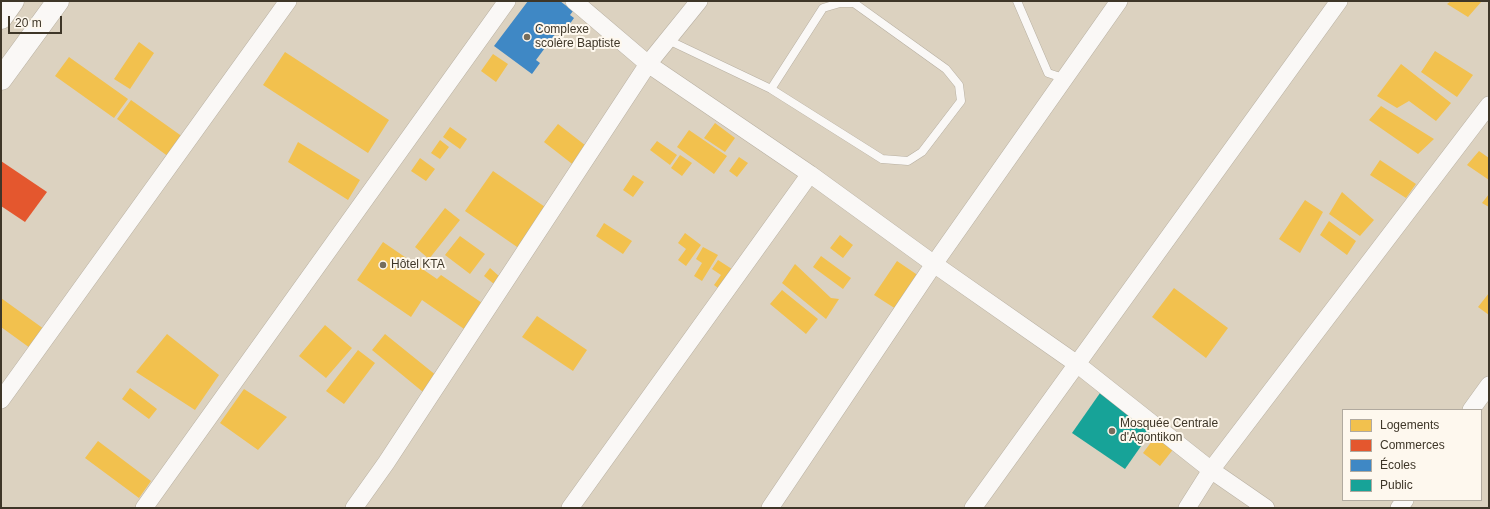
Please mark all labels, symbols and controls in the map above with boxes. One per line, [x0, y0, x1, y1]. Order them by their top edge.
scale bar [10, 8, 64, 34]
text: 20 m [15, 16, 42, 30]
place label: Complexe scolère Baptiste [535, 23, 620, 51]
marker: Complexe scolère Baptiste [522, 32, 532, 42]
place label: Hôtel KTA [391, 258, 445, 272]
marker: Hôtel KTA [378, 260, 388, 270]
legend [1342, 409, 1482, 501]
place label: Mosquée Centrale d'Agontikon [1120, 417, 1218, 445]
text: Logements [1380, 418, 1439, 432]
marker: Mosquée Centrale d'Agontikon [1107, 426, 1117, 436]
text: Commerces [1380, 438, 1445, 452]
text: Écoles [1380, 458, 1416, 472]
text: Public [1380, 478, 1413, 492]

